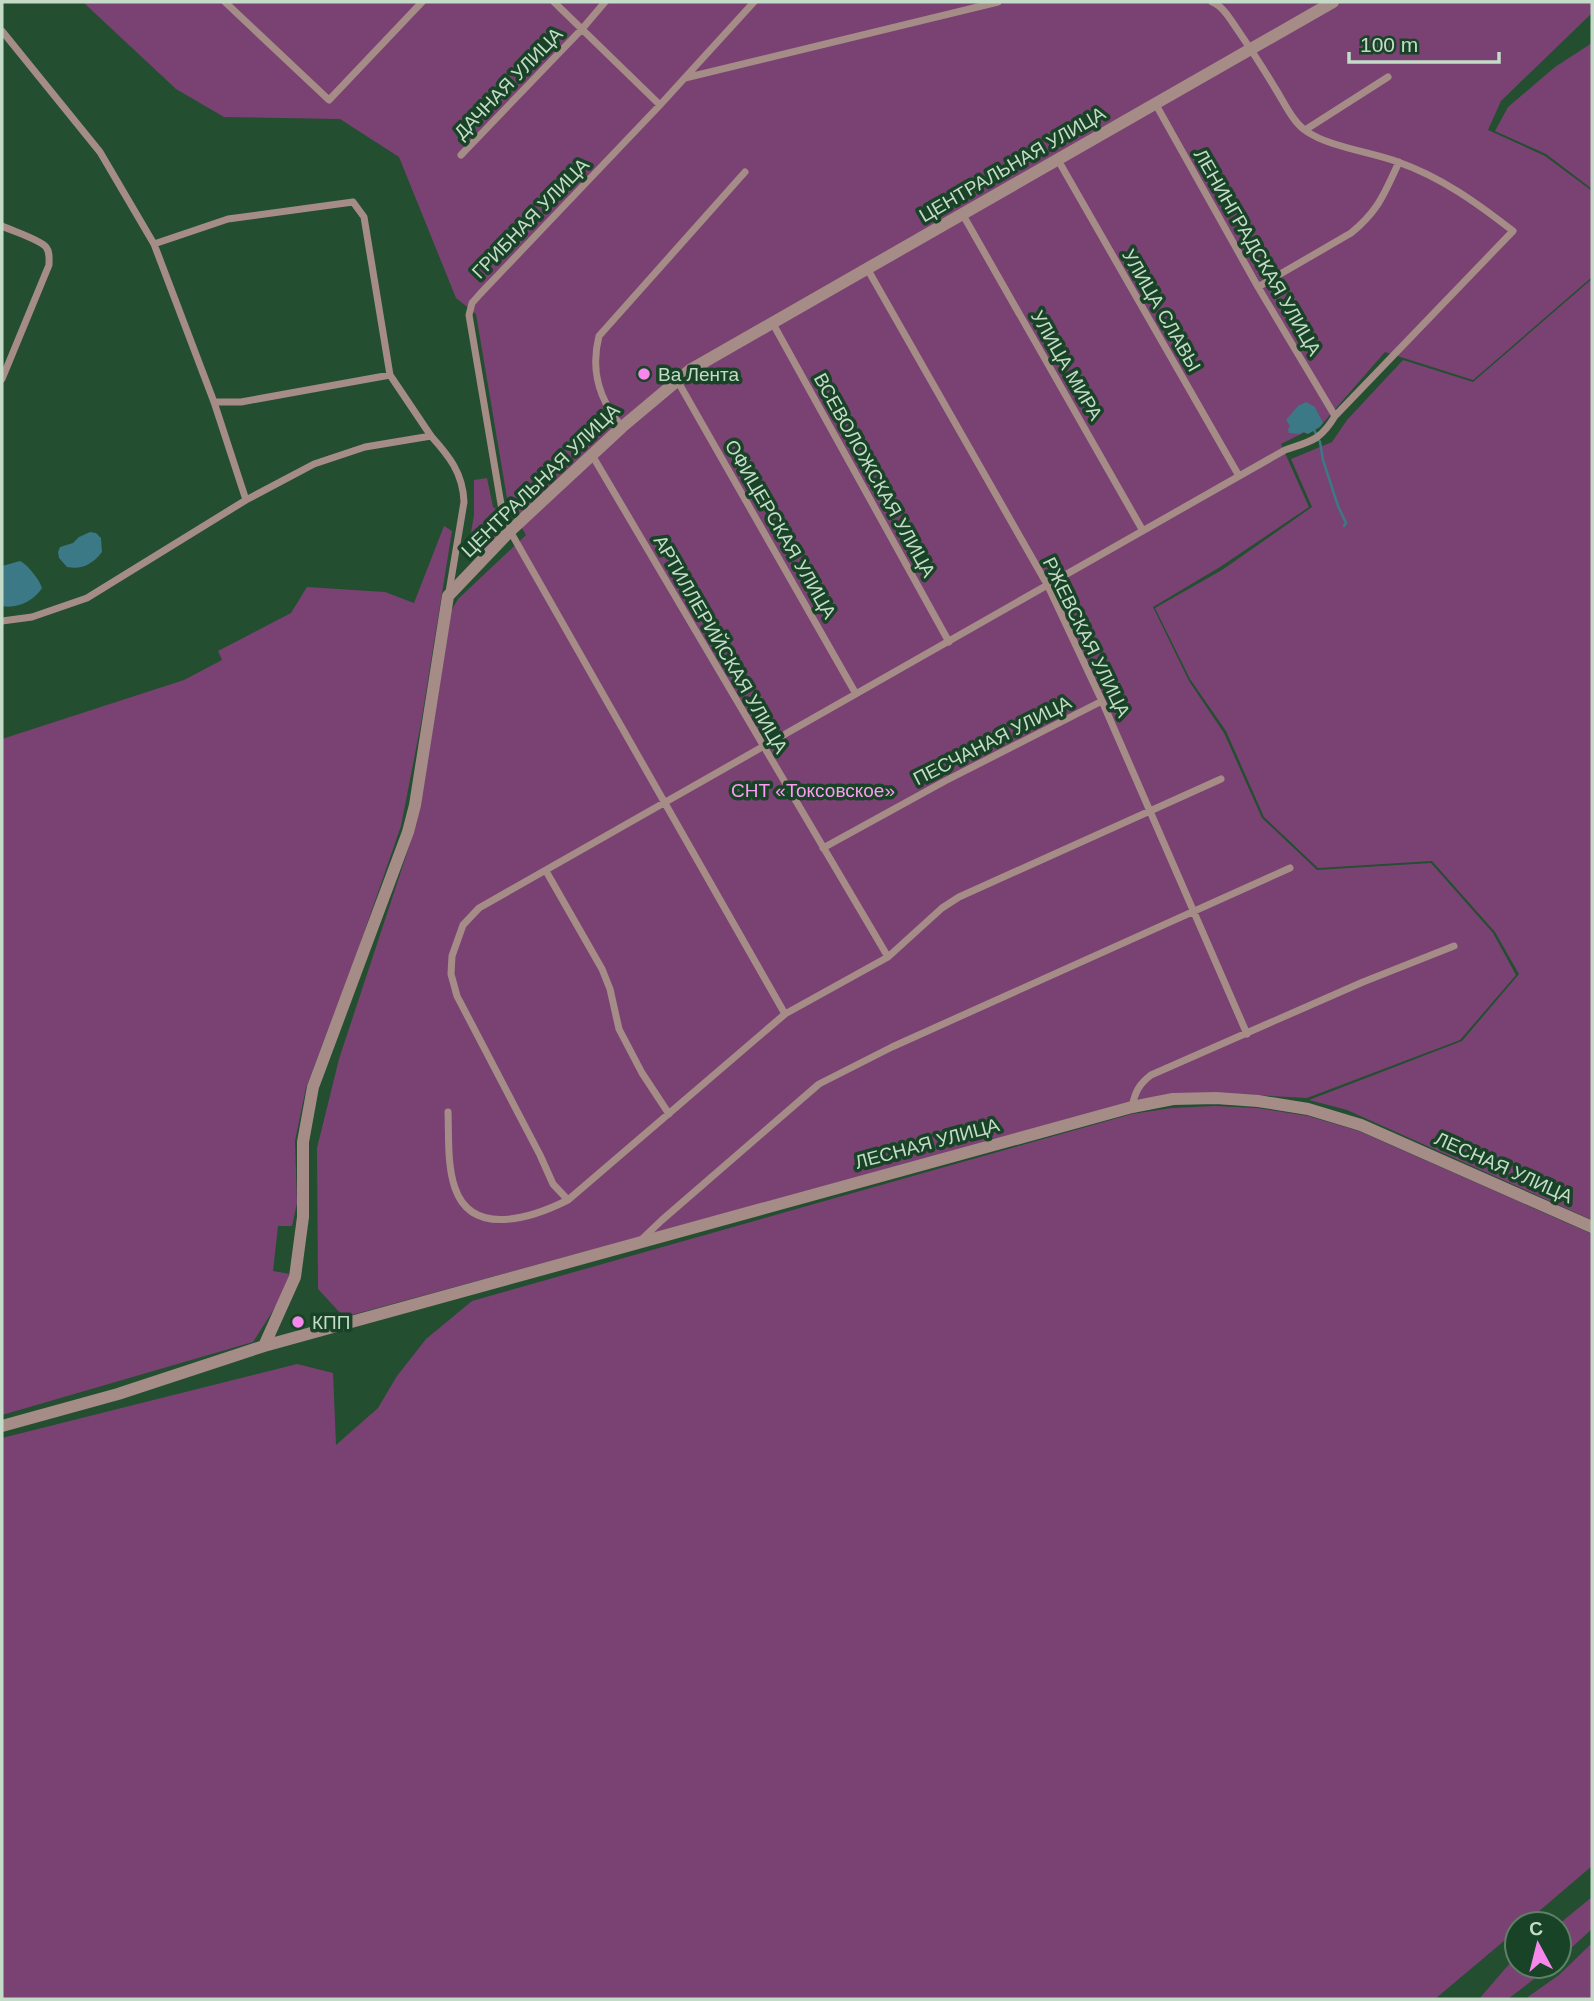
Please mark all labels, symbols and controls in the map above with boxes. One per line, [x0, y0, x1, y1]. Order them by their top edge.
scale bar [1349, 21, 1500, 65]
street label: ДАЧНАЯ УЛИЦА [450, 23, 567, 143]
text: 100 m [1360, 33, 1418, 56]
street label: ЦЕНТРАЛЬНАЯ УЛИЦА [916, 102, 1109, 226]
street label: ЛЕНИНГРАДСКАЯ УЛИЦА [1190, 145, 1326, 359]
street label: ГРИБНАЯ УЛИЦА [468, 154, 593, 283]
street label: УЛИЦА СЛАВЫ [1118, 246, 1205, 375]
street label: УЛИЦА МИРА [1027, 307, 1107, 424]
place label: Ва Лента [658, 364, 740, 385]
marker: Ва Лента [636, 366, 652, 382]
street label: ВСЕВОЛОЖСКАЯ УЛИЦА [810, 370, 940, 581]
street label: ЦЕНТРАЛЬНАЯ УЛИЦА [457, 399, 624, 561]
street label: ОФИЦЕРСКАЯ УЛИЦА [721, 436, 841, 623]
street label: АРТИЛЛЕРИЙСКАЯ УЛИЦА [649, 532, 792, 757]
street label: РЖЕВСКАЯ УЛИЦА [1039, 554, 1135, 721]
street label: ПЕСЧАНАЯ УЛИЦА [910, 691, 1075, 789]
park label: СНТ «Токсовское» [731, 780, 895, 801]
street label: ЛЕСНАЯ УЛИЦА [853, 1114, 1002, 1173]
street label: ЛЕСНАЯ УЛИЦА [1432, 1128, 1576, 1207]
place label: КПП [312, 1312, 350, 1333]
marker: КПП [290, 1314, 306, 1330]
north arrow [1503, 1910, 1573, 1980]
text: С [1528, 1917, 1544, 1940]

